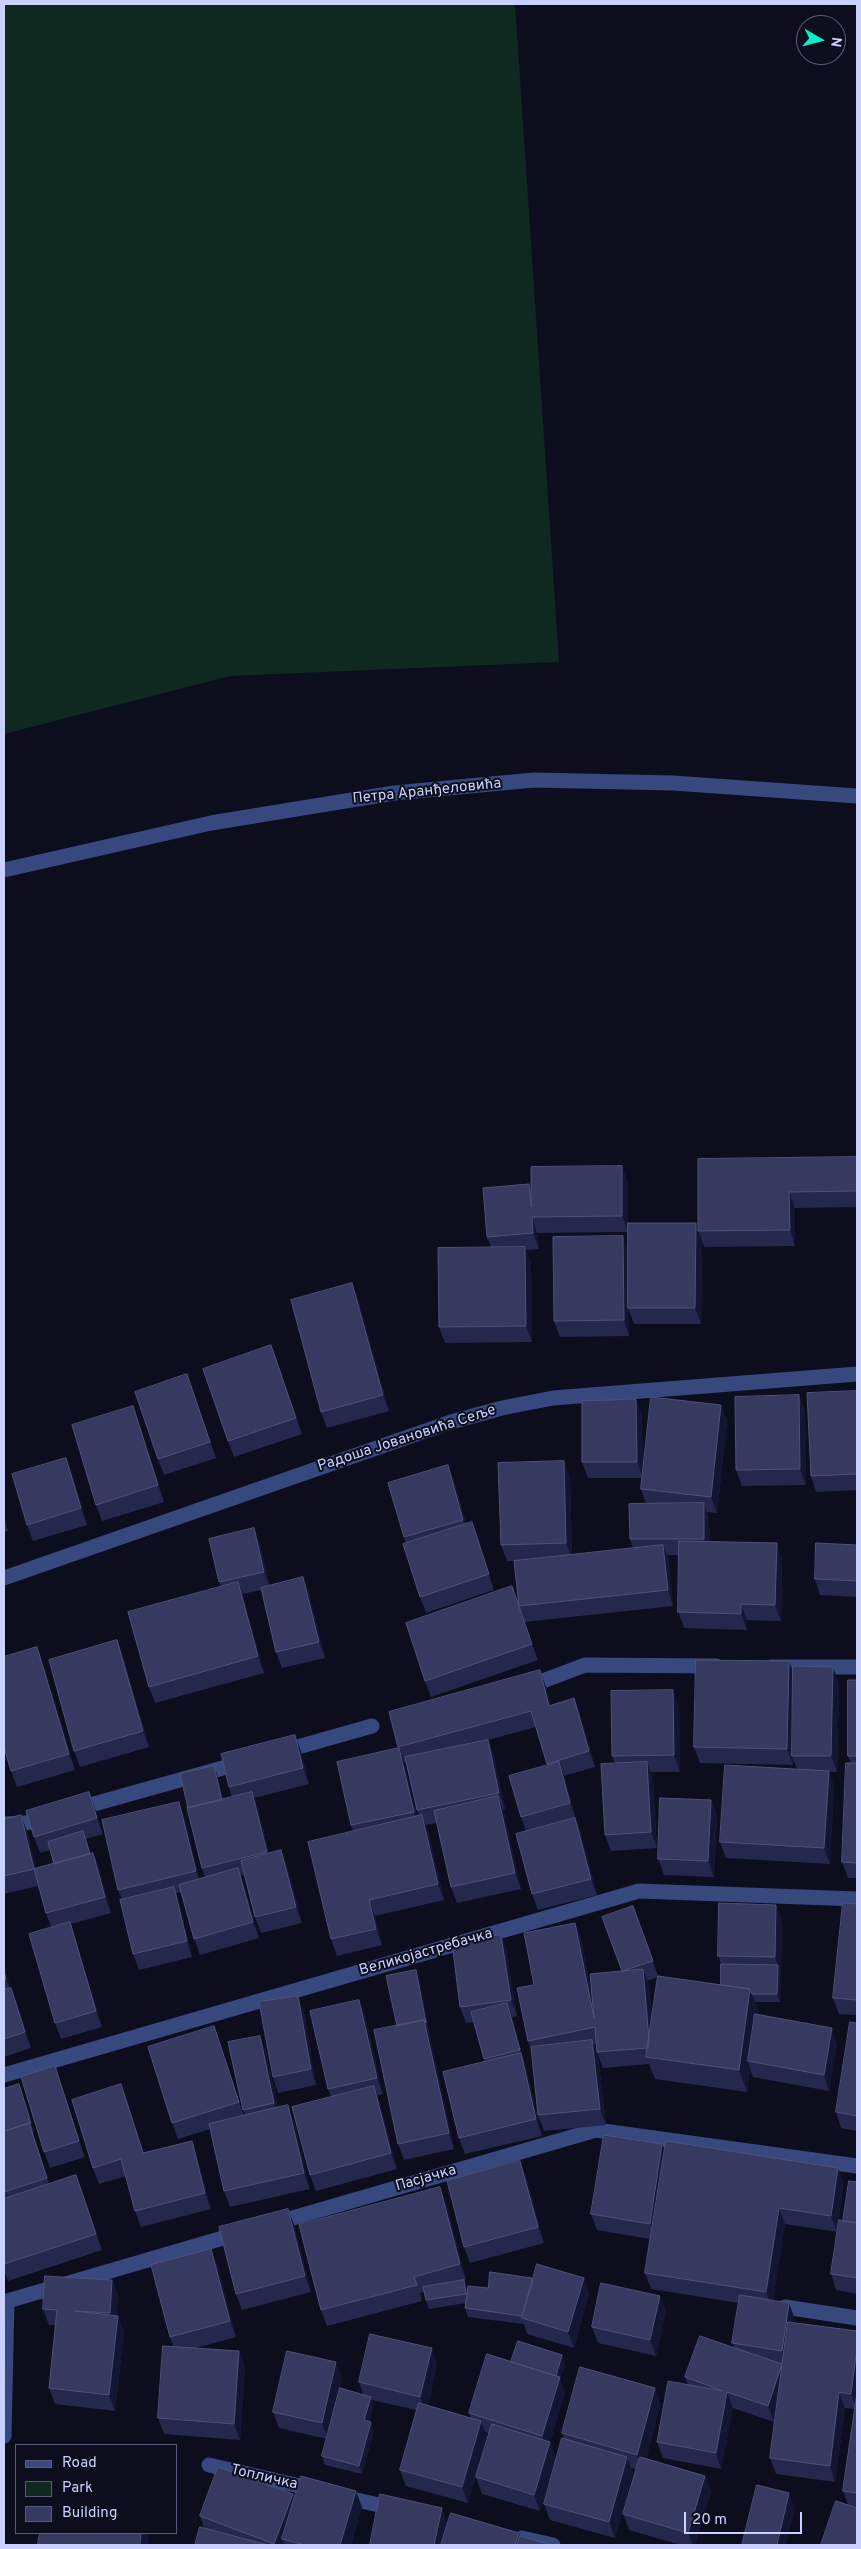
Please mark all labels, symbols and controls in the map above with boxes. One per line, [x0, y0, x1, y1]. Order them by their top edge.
north arrow [796, 15, 846, 65]
text: N [826, 36, 844, 48]
street label: Петра Аранђеловића [352, 775, 502, 809]
street label: Радоша Јовановића Сеље [316, 1402, 498, 1476]
street label: Великојастребачка [357, 1925, 495, 1981]
street label: Пасјачка [394, 2162, 458, 2196]
legend [15, 2444, 178, 2534]
text: Road [62, 2454, 97, 2473]
street label: Топличка [229, 2462, 299, 2494]
text: Park [62, 2479, 93, 2498]
scale bar [686, 2502, 804, 2534]
text: Building [62, 2504, 117, 2523]
text: 20 m [692, 2511, 727, 2530]

